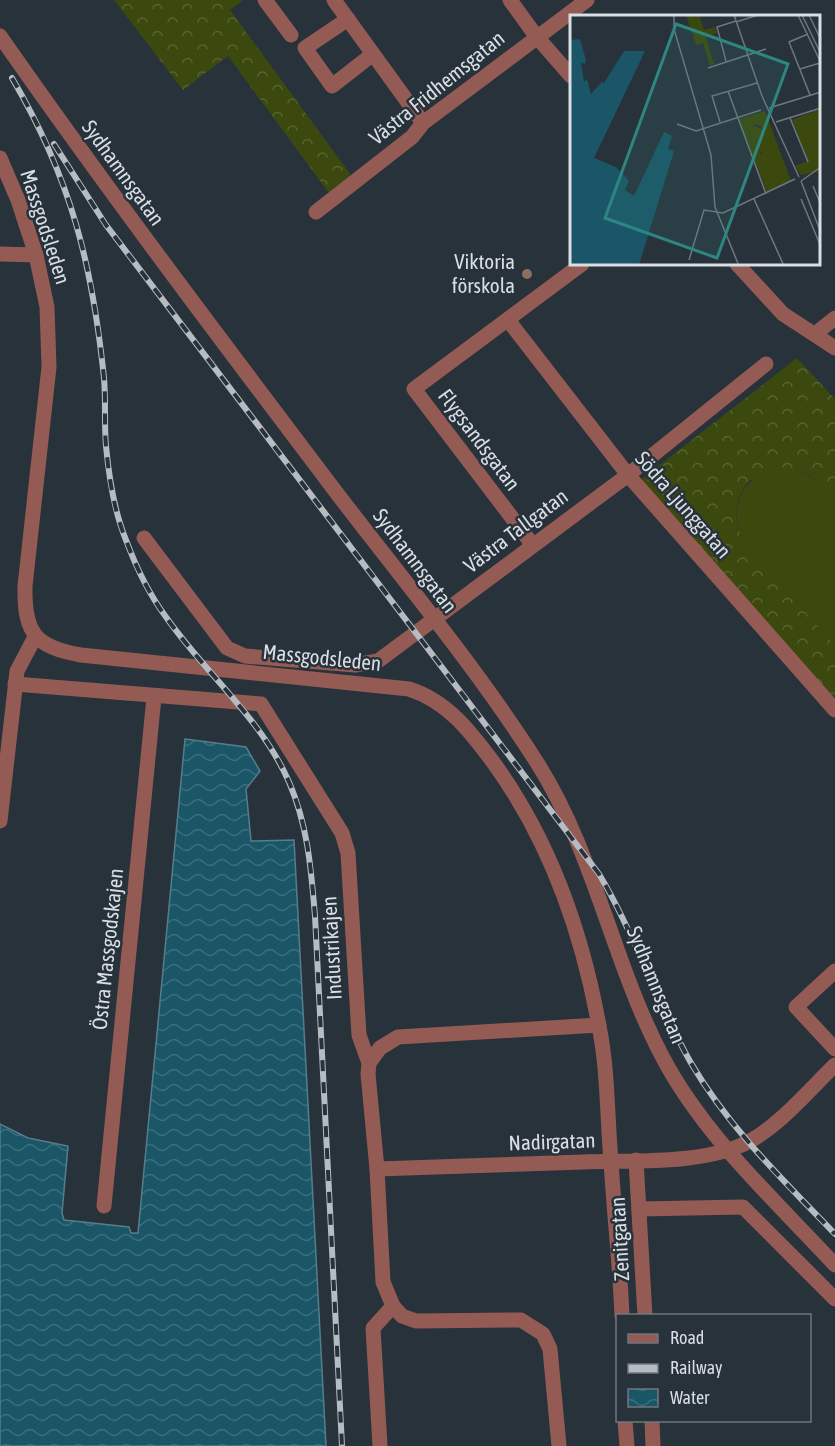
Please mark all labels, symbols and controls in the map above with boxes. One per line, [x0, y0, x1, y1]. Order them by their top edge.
inset map [570, 15, 820, 266]
street label: Västra Fridhemsgatan [364, 25, 509, 149]
street label: Sydhamnsgatan [78, 115, 170, 230]
street label: Massgodsleden [16, 166, 76, 287]
place label: Viktoria förskola [452, 249, 515, 297]
marker: Viktoria förskola [520, 267, 534, 281]
street label: Flygsandsgatan [434, 384, 526, 495]
street label: Södra Ljunggatan [631, 446, 737, 563]
street label: Västra Tallgatan [459, 483, 572, 577]
street label: Sydhamnsgatan [369, 504, 463, 617]
street label: Massgodsleden [262, 639, 383, 675]
street label: Östra Massgodskajen [87, 867, 127, 1031]
street label: Industrikajen [316, 896, 346, 1000]
street label: Sydhamnsgatan [623, 923, 691, 1047]
street label: Nadirgatan [508, 1127, 596, 1155]
street label: Zenitgatan [605, 1196, 633, 1282]
legend [616, 1314, 811, 1422]
text: Road [670, 1327, 704, 1348]
text: Railway [670, 1357, 722, 1378]
text: Water [670, 1387, 710, 1408]

